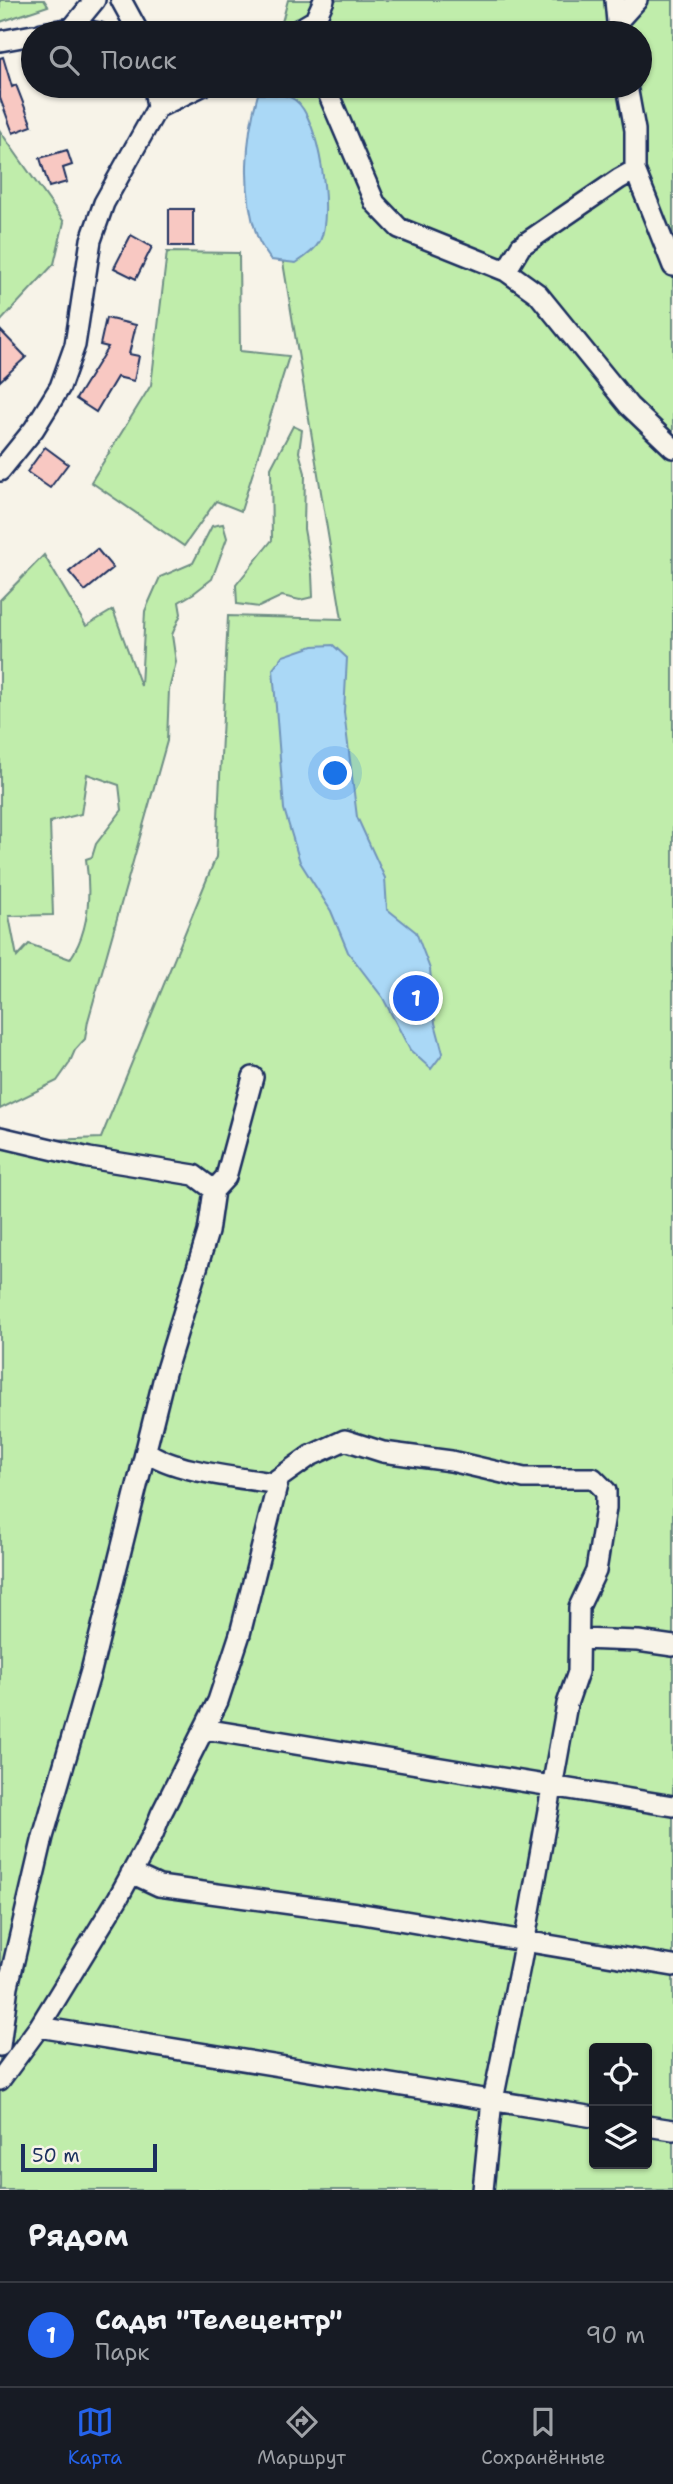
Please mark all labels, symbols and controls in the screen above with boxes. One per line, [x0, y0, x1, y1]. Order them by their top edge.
search box [21, 21, 652, 98]
icon: search [45, 41, 83, 79]
text: Поиск [101, 42, 177, 77]
your location [318, 756, 352, 790]
pin: 1 [393, 972, 439, 1024]
map controls [589, 2043, 652, 2169]
button: locate [589, 2043, 652, 2106]
button: layers [589, 2106, 652, 2169]
scale bar [21, 2141, 158, 2173]
text: 50 m [32, 2143, 80, 2168]
text: Рядом [28, 2215, 128, 2256]
text: Сады "Телецентр" [95, 2302, 343, 2337]
text: 1 [46, 2320, 56, 2350]
text: 90 m [585, 2320, 645, 2350]
text: Парк [95, 2337, 150, 2367]
tab: Карта [68, 2403, 122, 2470]
tab: Маршрут [257, 2403, 346, 2470]
tab: Сохранённые [481, 2403, 605, 2470]

